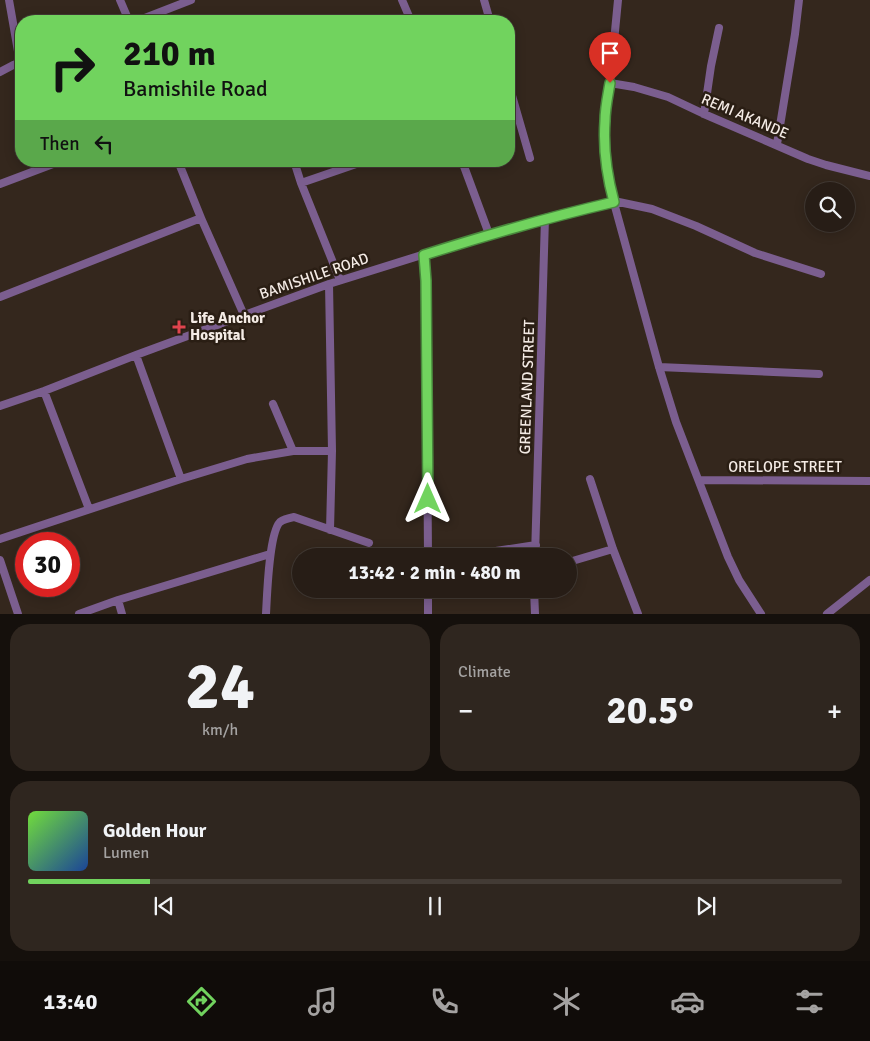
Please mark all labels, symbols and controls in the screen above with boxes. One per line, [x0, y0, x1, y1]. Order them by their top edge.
text: 210 m [123, 32, 216, 75]
pin [589, 32, 631, 83]
icon: right [40, 35, 105, 100]
icon: arrive [596, 39, 624, 67]
text: Bamishile Road [123, 75, 268, 102]
street label: REMI AKANDE [699, 90, 791, 142]
icon: left [90, 130, 118, 158]
text: Then [40, 132, 80, 156]
map controls [805, 182, 855, 232]
button: search [805, 182, 855, 232]
street label: BAMISHILE ROAD [257, 249, 371, 303]
place label: Life Anchor Hospital [190, 309, 265, 344]
street label: GREENLAND STREET [516, 319, 538, 455]
marker: Life Anchor Hospital [172, 320, 186, 334]
street label: ORELOPE STREET [728, 458, 842, 476]
position arrow [401, 472, 453, 524]
speed limit sign: 30 [15, 532, 80, 597]
text: 13:42 · 2 min · 480 m [348, 561, 521, 585]
text: 24 [185, 647, 255, 727]
text: Climate [458, 662, 511, 682]
text: 20.5° [606, 687, 694, 734]
text: − [458, 694, 473, 728]
text: + [827, 694, 842, 728]
text: km/h [202, 720, 238, 740]
text: Golden Hour [103, 819, 206, 843]
text: Lumen [103, 843, 149, 863]
icon: previous [150, 892, 178, 920]
icon: pause [421, 892, 449, 920]
icon: next [692, 892, 720, 920]
icon: directions [184, 984, 219, 1019]
icon: music [305, 984, 340, 1019]
icon: phone [427, 984, 462, 1019]
icon: climate [549, 984, 584, 1019]
icon: car [670, 984, 705, 1019]
icon: filters [792, 984, 827, 1019]
text: 13:40 [43, 988, 97, 1015]

